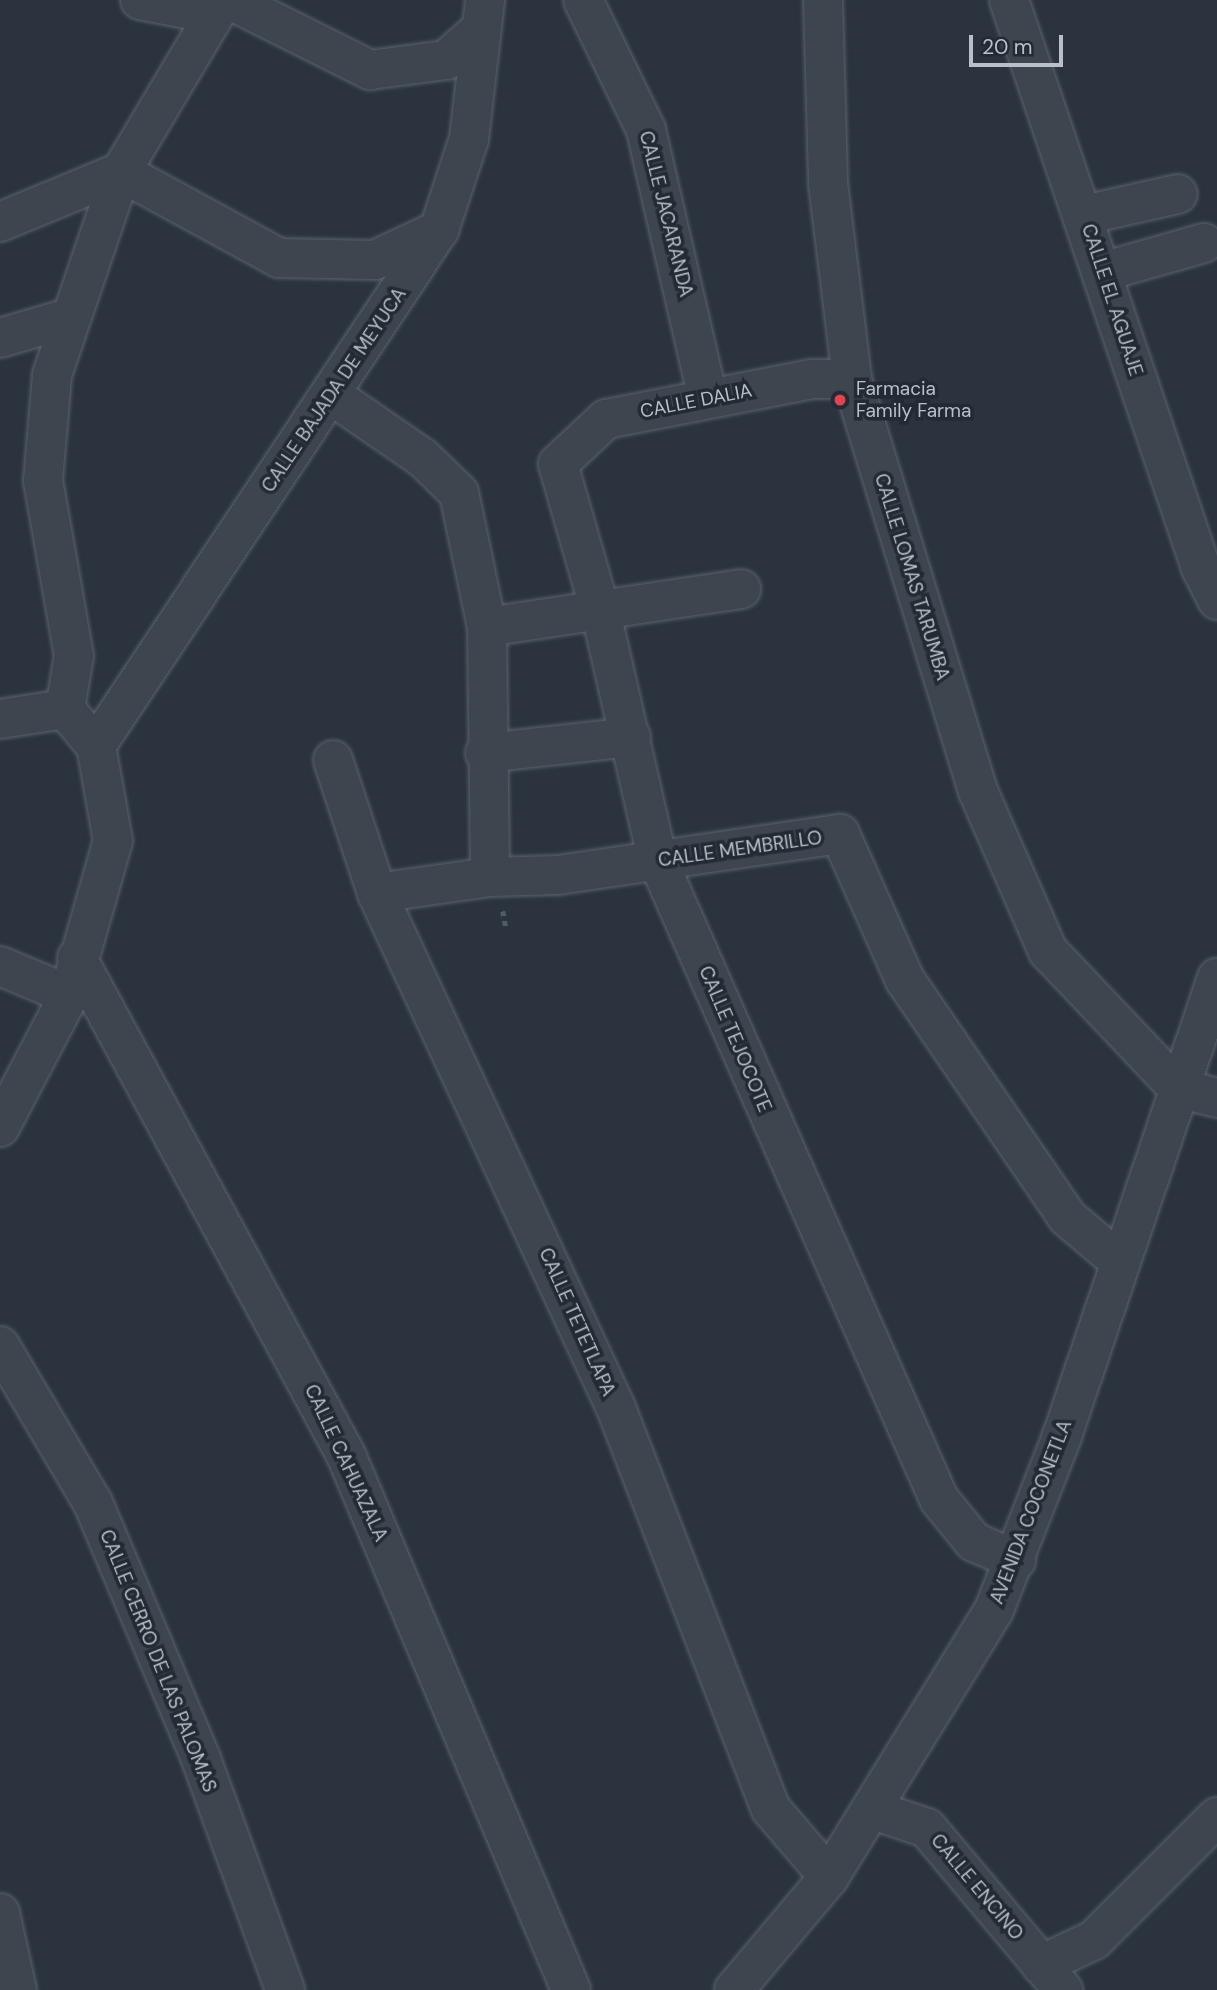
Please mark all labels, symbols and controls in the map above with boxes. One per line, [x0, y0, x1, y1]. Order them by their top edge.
scale bar [972, 21, 1066, 65]
text: 20 m [982, 33, 1033, 61]
street label: CALLE JACARANDA [634, 129, 698, 299]
street label: CALLE EL AGUAJE [1077, 221, 1147, 379]
street label: CALLE BAJADA DE MEYUCA [257, 283, 411, 497]
place label: Farmacia Family Farma [856, 378, 971, 422]
street label: CALLE DALIA [638, 379, 754, 423]
marker: Farmacia Family Farma [830, 390, 850, 410]
street label: CALLE LOMAS TARUMBA [870, 471, 954, 683]
street label: CALLE MEMBRILLO [657, 826, 823, 872]
street label: CALLE TEJOCOTE [694, 963, 776, 1115]
street label: CALLE TETETLAPA [534, 1244, 620, 1400]
street label: CALLE CAHUAZALA [300, 1381, 392, 1545]
street label: AVENIDA COCONETLA [985, 1417, 1077, 1607]
street label: CALLE CERRO DE LAS PALOMAS [95, 1526, 221, 1796]
street label: CALLE ENCINO [926, 1829, 1028, 1945]

